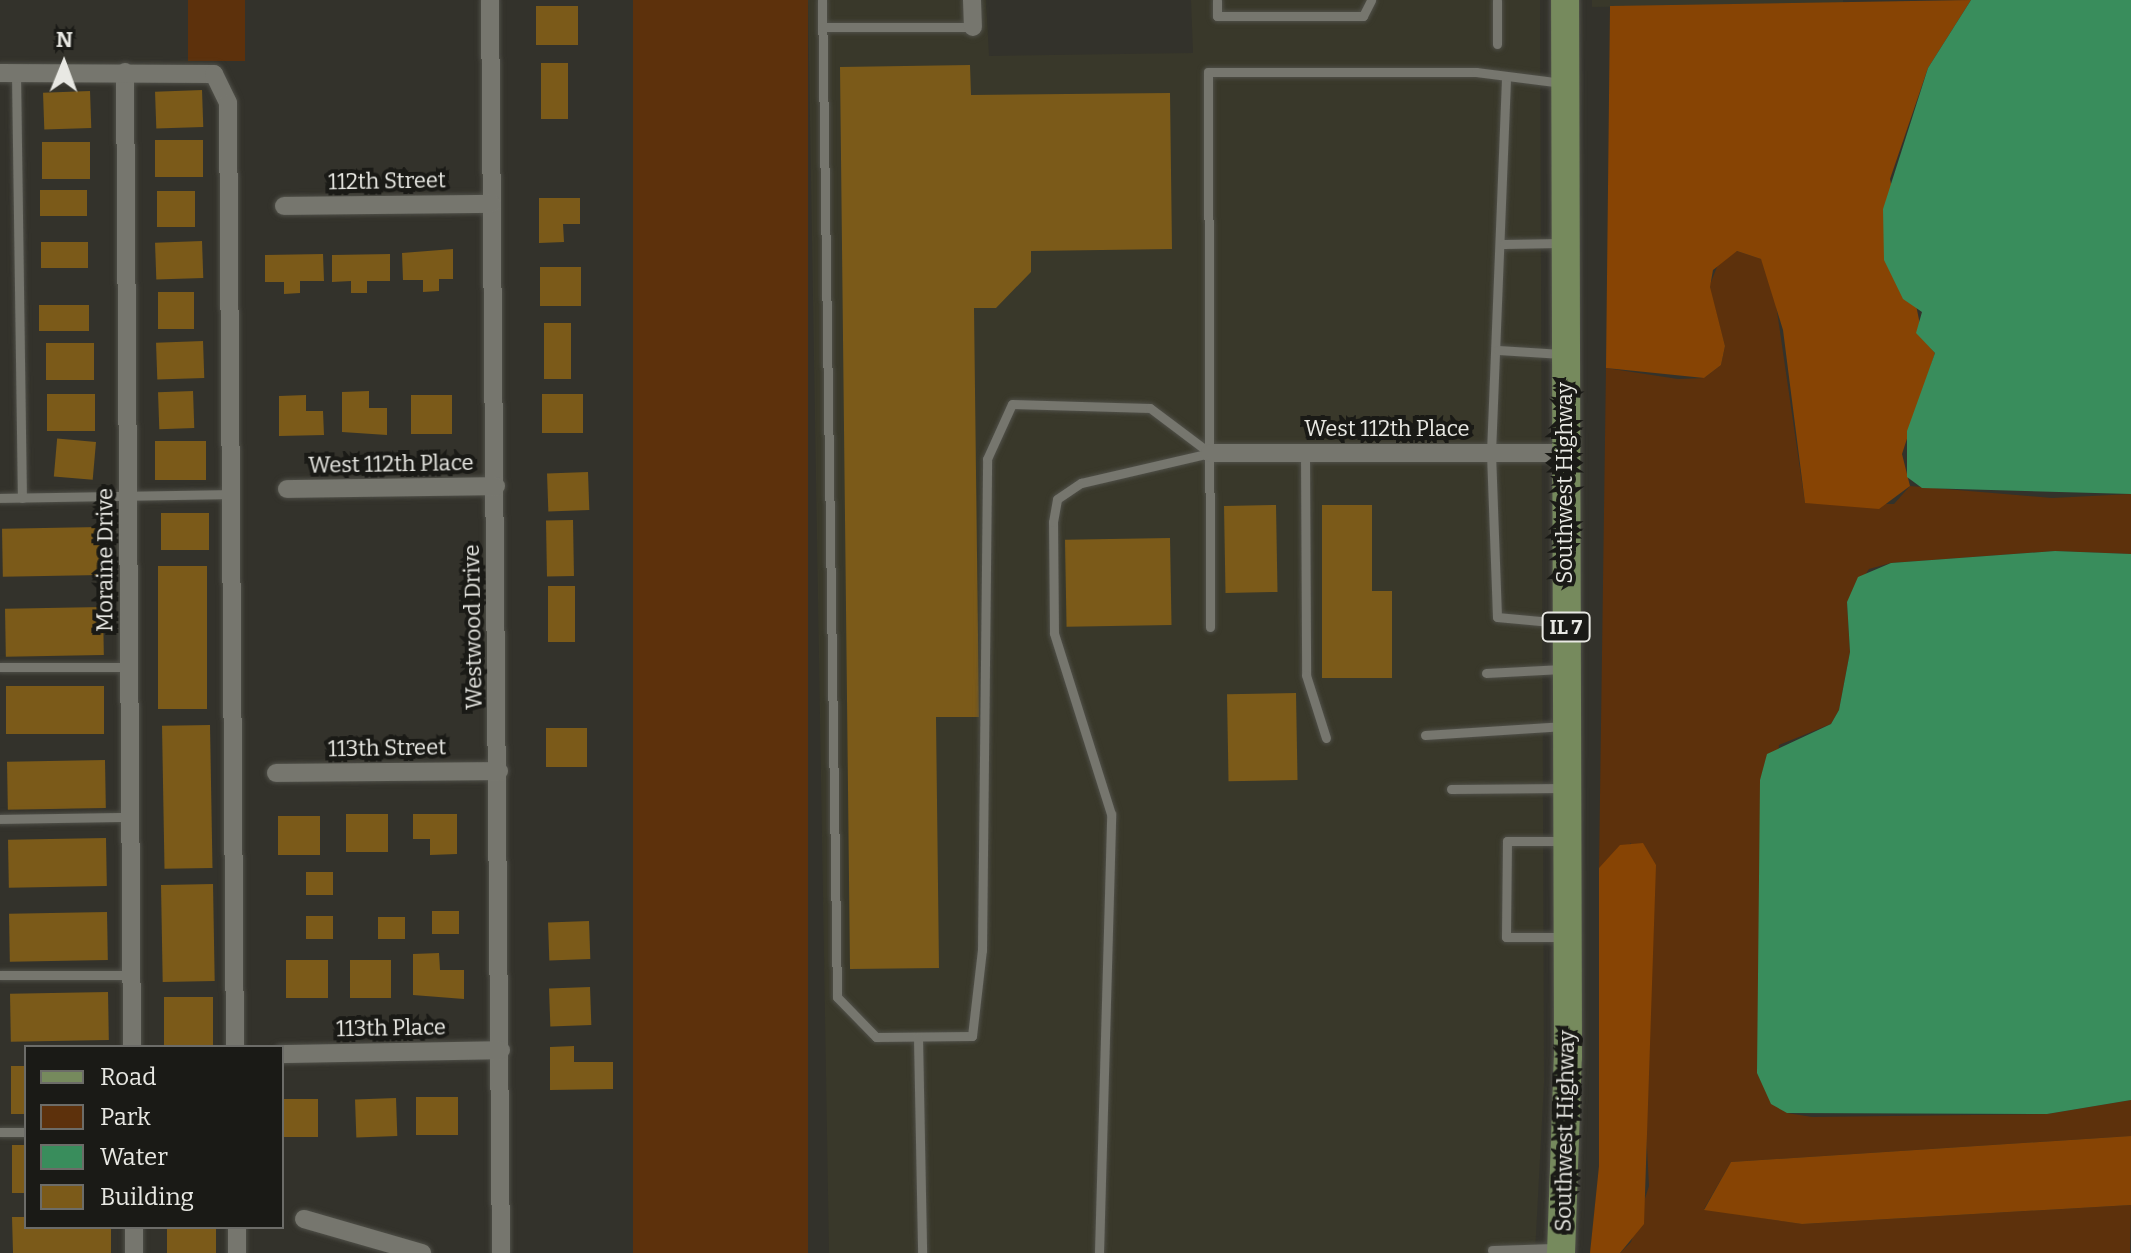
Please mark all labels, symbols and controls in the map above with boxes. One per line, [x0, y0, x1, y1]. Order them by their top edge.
north arrow [24, 24, 104, 104]
text: N [56, 26, 73, 53]
street label: 112th Street [328, 167, 446, 195]
street label: Southwest Highway [1552, 382, 1578, 584]
street label: West 112th Place [1304, 416, 1470, 442]
street label: West 112th Place [308, 449, 474, 479]
street label: Moraine Drive [92, 488, 118, 632]
street label: Westwood Drive [458, 544, 488, 710]
road number: IL 7 [1540, 611, 1592, 643]
street label: 113th Street [328, 734, 446, 762]
street label: 113th Place [336, 1014, 446, 1042]
street label: Southwest Highway [1550, 1030, 1580, 1232]
legend [24, 1045, 284, 1229]
text: Road [100, 1063, 156, 1091]
text: Park [100, 1103, 151, 1131]
text: Water [100, 1143, 168, 1171]
text: Building [100, 1183, 194, 1211]

